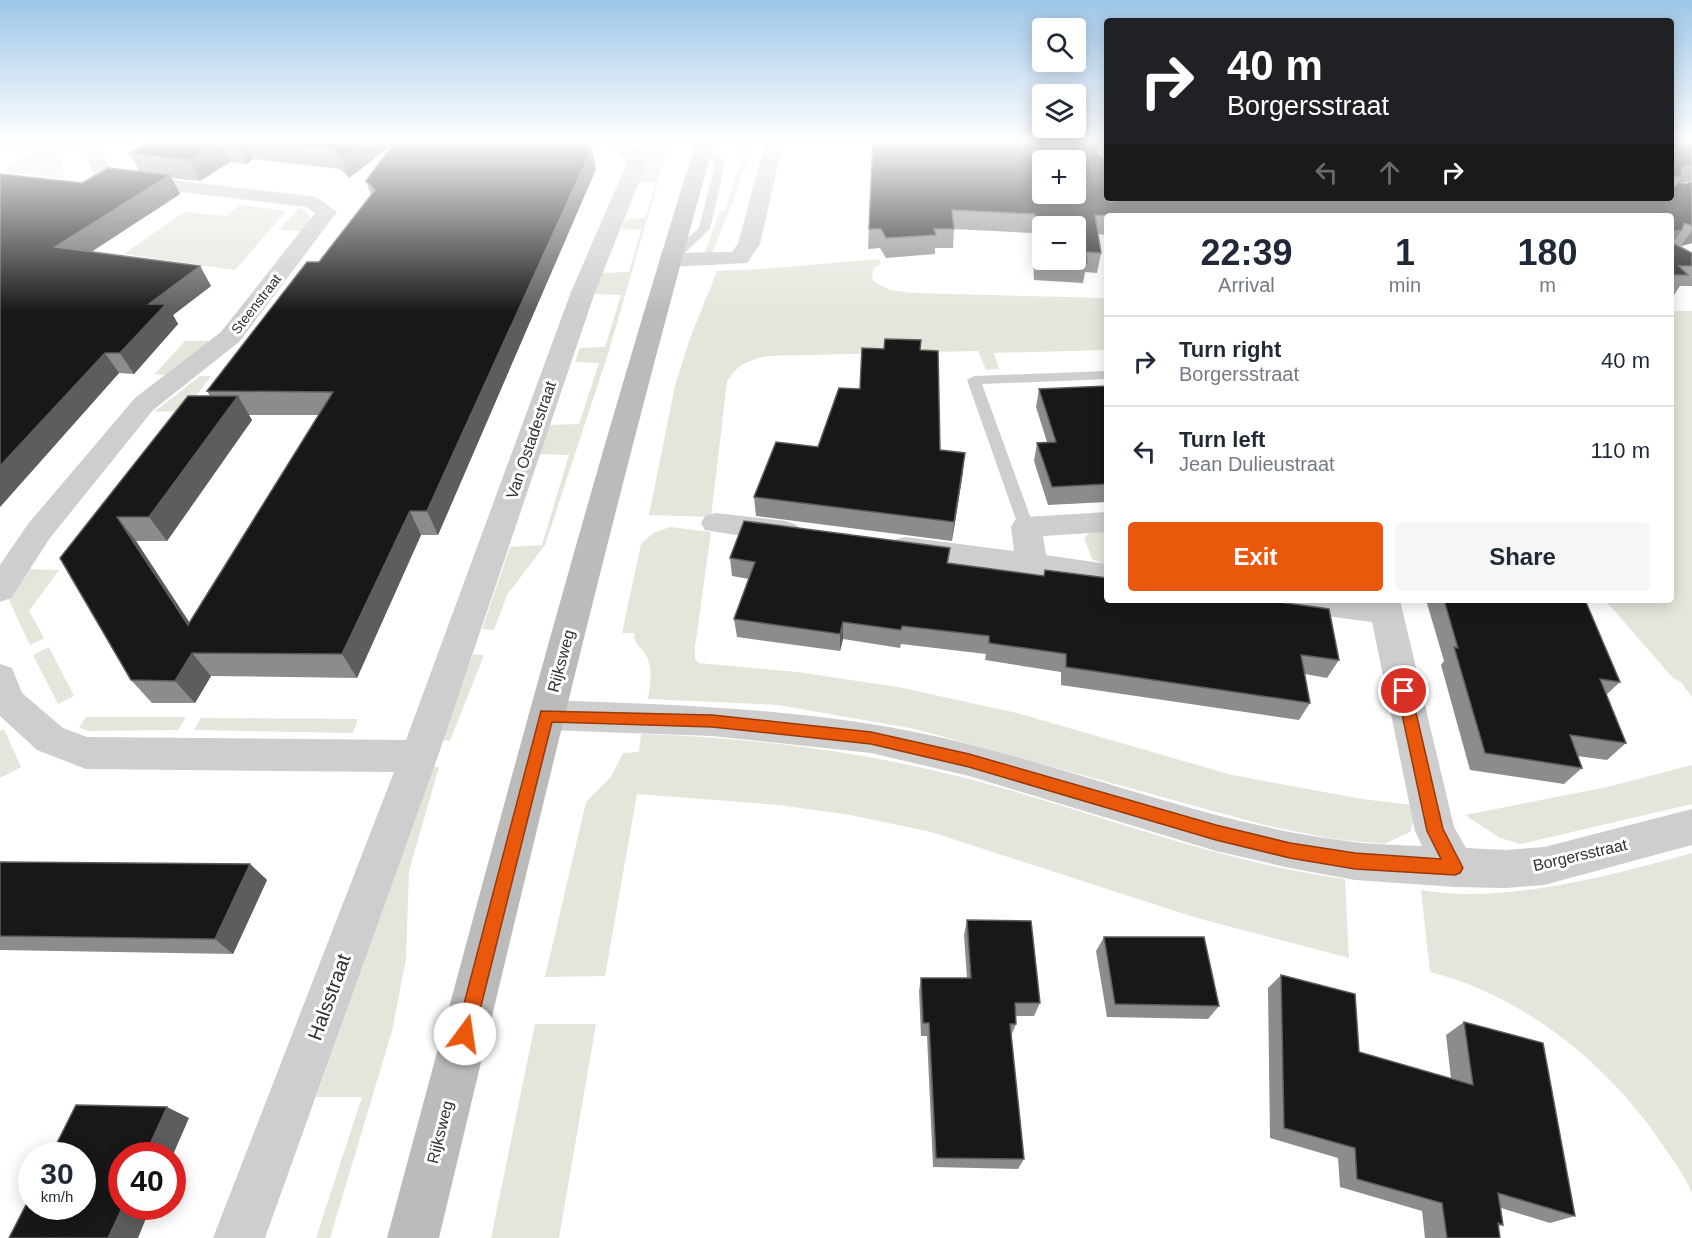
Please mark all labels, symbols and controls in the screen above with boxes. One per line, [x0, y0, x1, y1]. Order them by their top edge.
map controls [1032, 18, 1086, 270]
button: search [1032, 18, 1086, 72]
icon: right [1128, 42, 1206, 120]
text: 40 m [1227, 42, 1323, 89]
button: layers [1032, 84, 1086, 138]
text: Borgersstraat [1227, 91, 1389, 121]
button: + [1032, 150, 1086, 204]
icon: left [1310, 156, 1343, 189]
icon: ahead [1373, 156, 1406, 189]
icon: right [1436, 156, 1469, 189]
button: − [1032, 216, 1086, 270]
text: 22:39 [1200, 232, 1292, 273]
text: 1 [1395, 232, 1415, 273]
text: 180 [1517, 232, 1578, 273]
street label: Steenstraat [228, 271, 284, 337]
text: Arrival [1218, 274, 1275, 296]
text: min [1389, 274, 1421, 296]
text: m [1539, 274, 1556, 296]
text: Turn right [1179, 337, 1281, 362]
icon: right [1128, 345, 1161, 378]
text: 40 m [1601, 348, 1650, 373]
text: Borgersstraat [1179, 363, 1299, 385]
street label: Van Ostadestraat [503, 378, 559, 501]
text: Turn left [1179, 427, 1265, 452]
icon: left [1128, 435, 1161, 468]
text: 110 m [1590, 438, 1650, 463]
text: Jean Dulieustraat [1179, 453, 1335, 475]
button: Exit [1128, 522, 1383, 591]
button: Share [1395, 522, 1650, 591]
street label: Rijksweg [545, 628, 577, 694]
pin [1378, 665, 1429, 716]
icon: arrive [1387, 674, 1420, 707]
street label: Borgersstraat [1531, 836, 1629, 874]
street label: Halsstraat [303, 951, 355, 1043]
position arrow [433, 1002, 497, 1066]
street label: Rijksweg [424, 1099, 456, 1165]
speed limit sign: 40 [108, 1142, 186, 1220]
text: 30 [40, 1157, 74, 1190]
text: km/h [41, 1188, 73, 1205]

